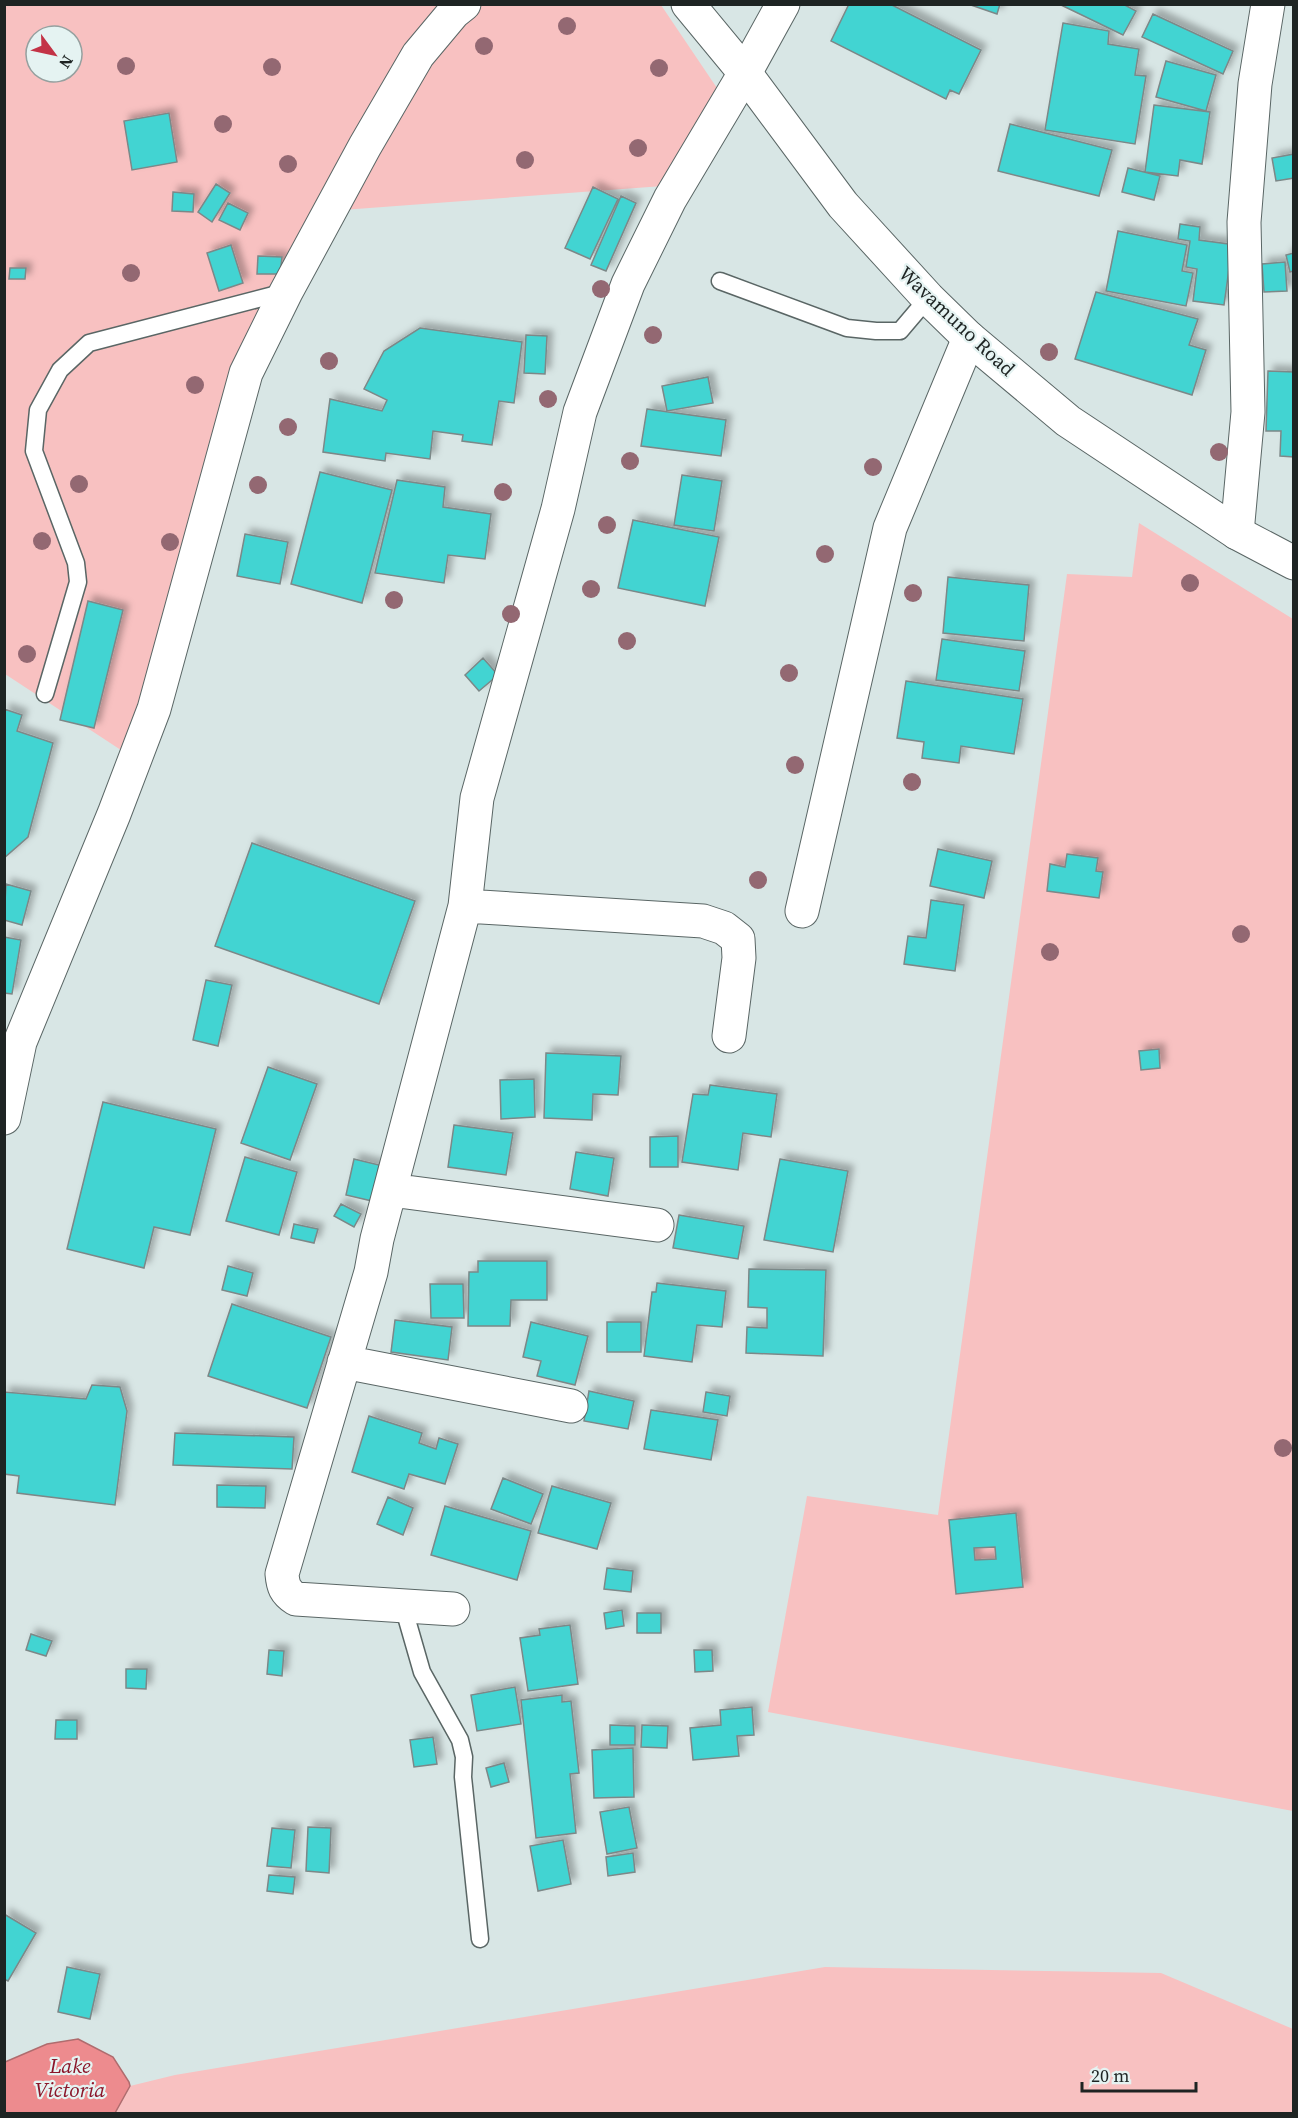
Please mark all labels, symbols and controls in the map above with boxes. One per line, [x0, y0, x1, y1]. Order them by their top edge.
north arrow [24, 24, 84, 84]
text: N [54, 51, 79, 73]
street label: Wavamuno Road [893, 260, 1022, 383]
water label: Lake Victoria [35, 2051, 105, 2104]
scale bar [1082, 2055, 1196, 2093]
text: 20 m [1091, 2063, 1129, 2088]

